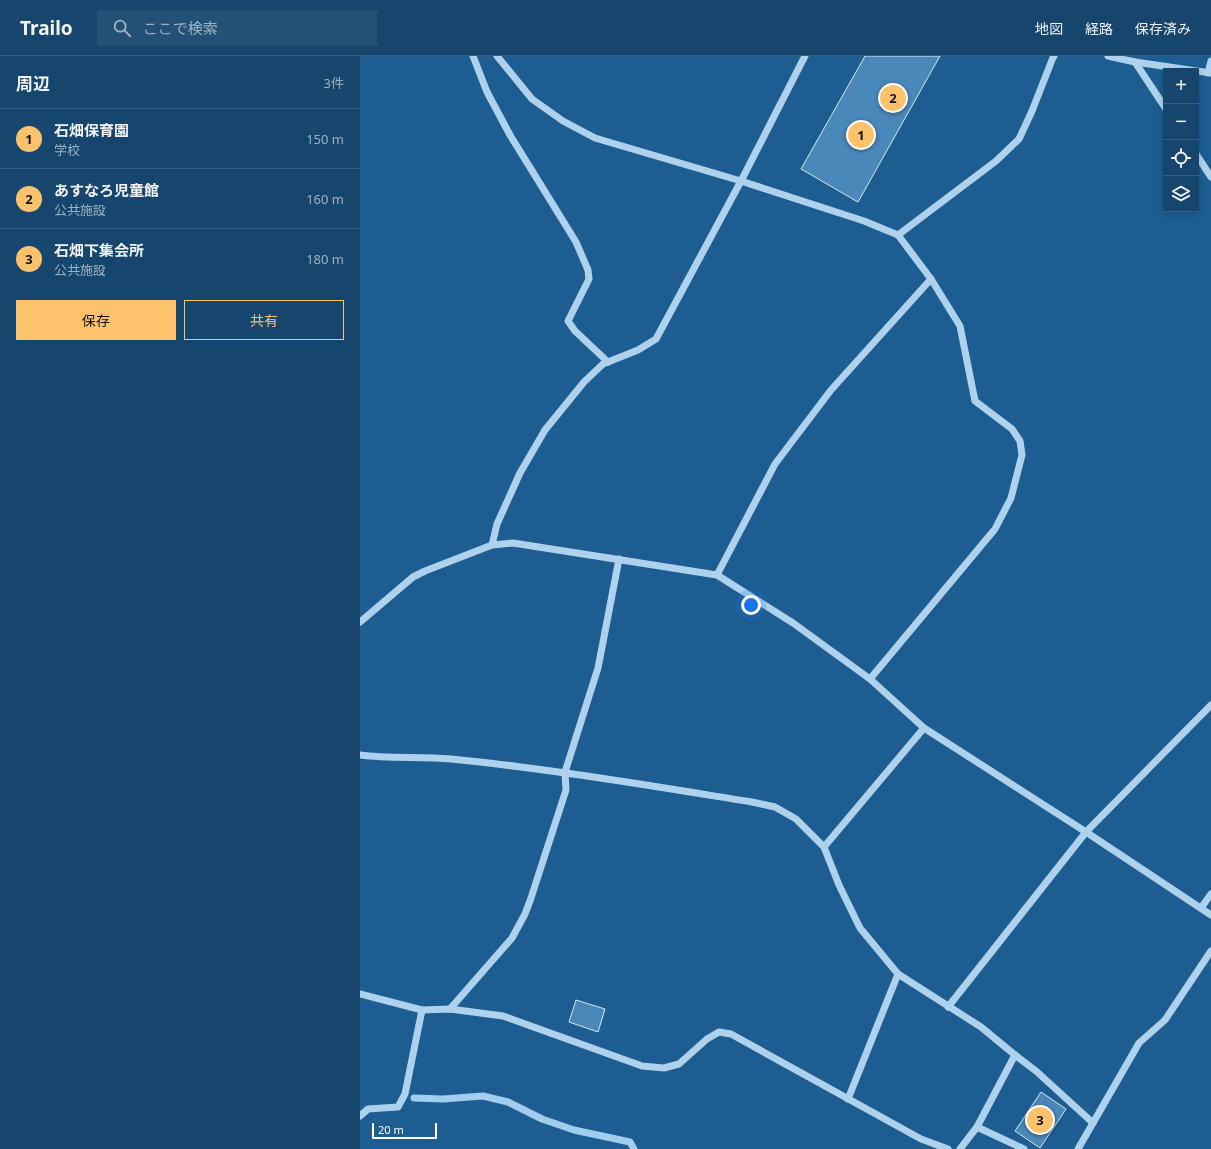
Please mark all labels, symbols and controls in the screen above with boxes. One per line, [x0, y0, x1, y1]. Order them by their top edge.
search box [97, 10, 377, 46]
text: Trailo [20, 15, 73, 41]
icon: search [111, 17, 133, 39]
text: ここで検索 [143, 18, 218, 38]
text: 地図 [1035, 19, 1063, 38]
text: 経路 [1085, 19, 1113, 38]
text: 保存済み [1135, 19, 1191, 38]
map controls [1163, 68, 1199, 212]
button: + [1163, 68, 1199, 104]
text: 周辺 [16, 72, 50, 95]
text: 3件 [324, 74, 344, 92]
pin: 2 [880, 83, 906, 113]
button: − [1163, 104, 1199, 140]
text: 石畑保育園 [54, 120, 129, 140]
pin: 1 [848, 120, 874, 150]
text: 1 [25, 130, 33, 148]
text: 150 m [306, 130, 344, 148]
button: locate [1163, 140, 1199, 176]
text: 学校 [54, 141, 80, 159]
button: layers [1163, 176, 1199, 212]
text: あすなろ児童館 [54, 180, 159, 200]
text: 2 [25, 190, 33, 208]
text: 160 m [306, 190, 344, 208]
text: 公共施設 [54, 201, 106, 219]
text: 石畑下集会所 [54, 240, 144, 260]
text: 3 [25, 250, 33, 268]
text: 180 m [306, 250, 344, 268]
text: 公共施設 [54, 261, 106, 279]
button: 保存 [16, 300, 176, 340]
button: 共有 [184, 300, 344, 340]
your location [741, 595, 761, 615]
pin: 3 [1027, 1105, 1053, 1135]
scale bar [372, 1121, 437, 1140]
text: 20 m [378, 1122, 404, 1137]

